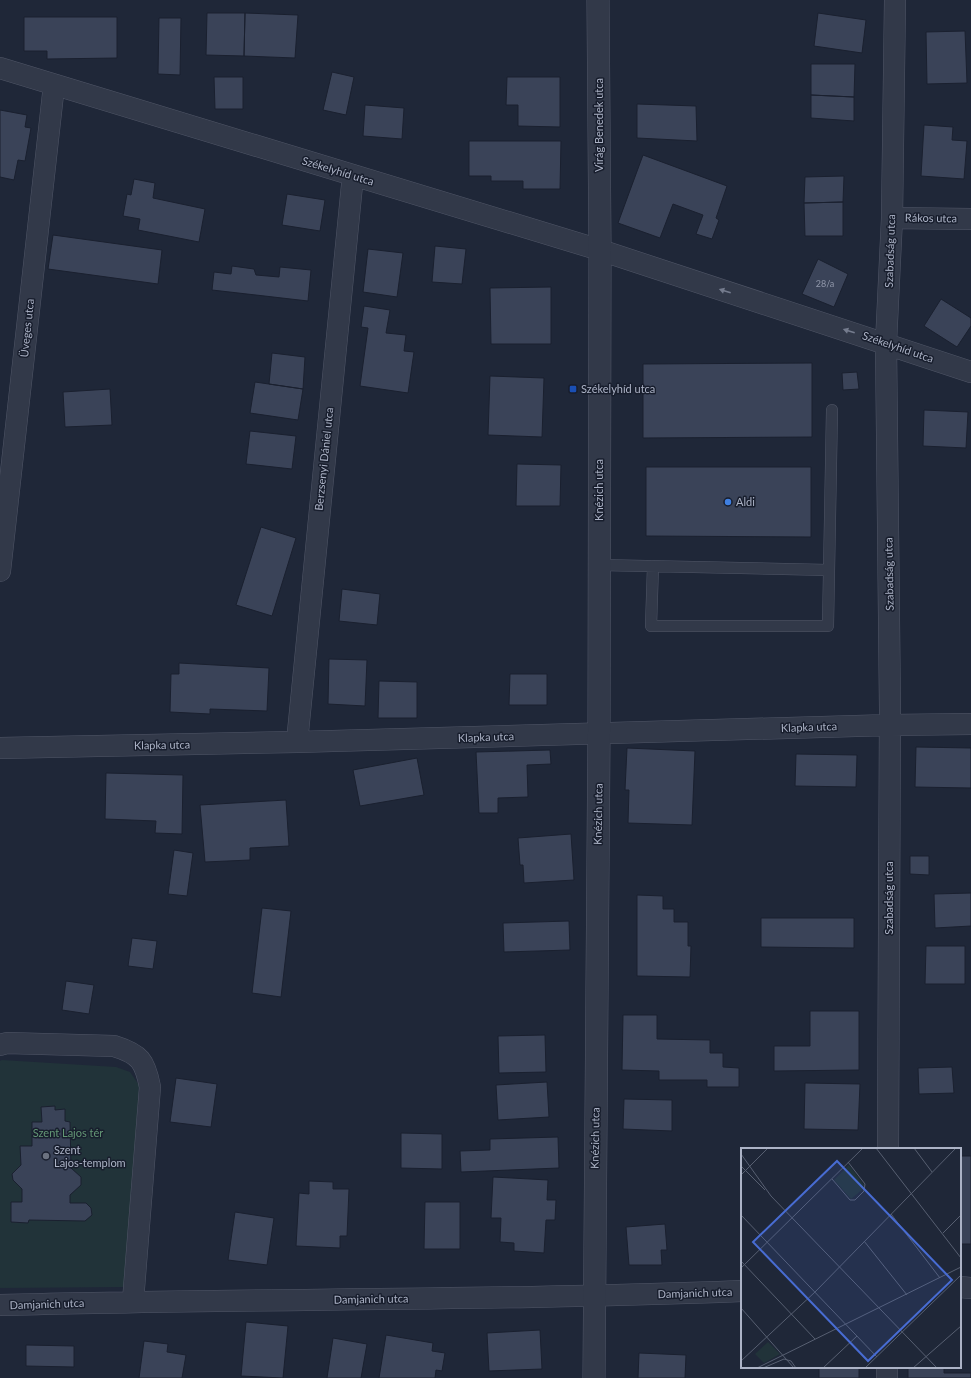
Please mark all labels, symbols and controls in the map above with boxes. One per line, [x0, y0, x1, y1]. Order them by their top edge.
street label: Virág Benedek utca [592, 78, 605, 172]
street label: Székelyhíd utca [301, 153, 376, 188]
street label: Rákos utca [905, 211, 957, 224]
street label: Szabadság utca [882, 214, 897, 288]
house number: 28/a [816, 278, 834, 289]
one-way arrow [719, 288, 731, 294]
street label: Üveges utca [17, 298, 36, 358]
one-way arrow [843, 328, 855, 334]
street label: Székelyhíd utca [861, 328, 935, 365]
place label: Székelyhíd utca [581, 382, 655, 395]
marker: Székelyhíd utca [568, 384, 578, 394]
street label: Berzsenyi Dániel utca [312, 407, 335, 511]
street label: Knézich utca [592, 459, 605, 521]
place label: Aldi [736, 495, 755, 508]
marker: Aldi [723, 497, 733, 507]
street label: Szabadság utca [881, 537, 896, 611]
street label: Klapka utca [781, 719, 837, 734]
street label: Klapka utca [458, 729, 514, 744]
street label: Klapka utca [134, 738, 190, 751]
street label: Knézich utca [590, 783, 605, 845]
street label: Szabadság utca [882, 861, 895, 935]
street label: Knézich utca [587, 1107, 602, 1169]
park label: Szent Lajos tér [33, 1126, 103, 1139]
place label: Szent Lajos-templom [54, 1143, 126, 1169]
inset map [741, 1148, 961, 1368]
marker: Szent Lajos-templom [41, 1151, 51, 1161]
street label: Damjanich utca [657, 1285, 732, 1300]
street label: Damjanich utca [334, 1291, 408, 1306]
street label: Damjanich utca [9, 1296, 84, 1311]

